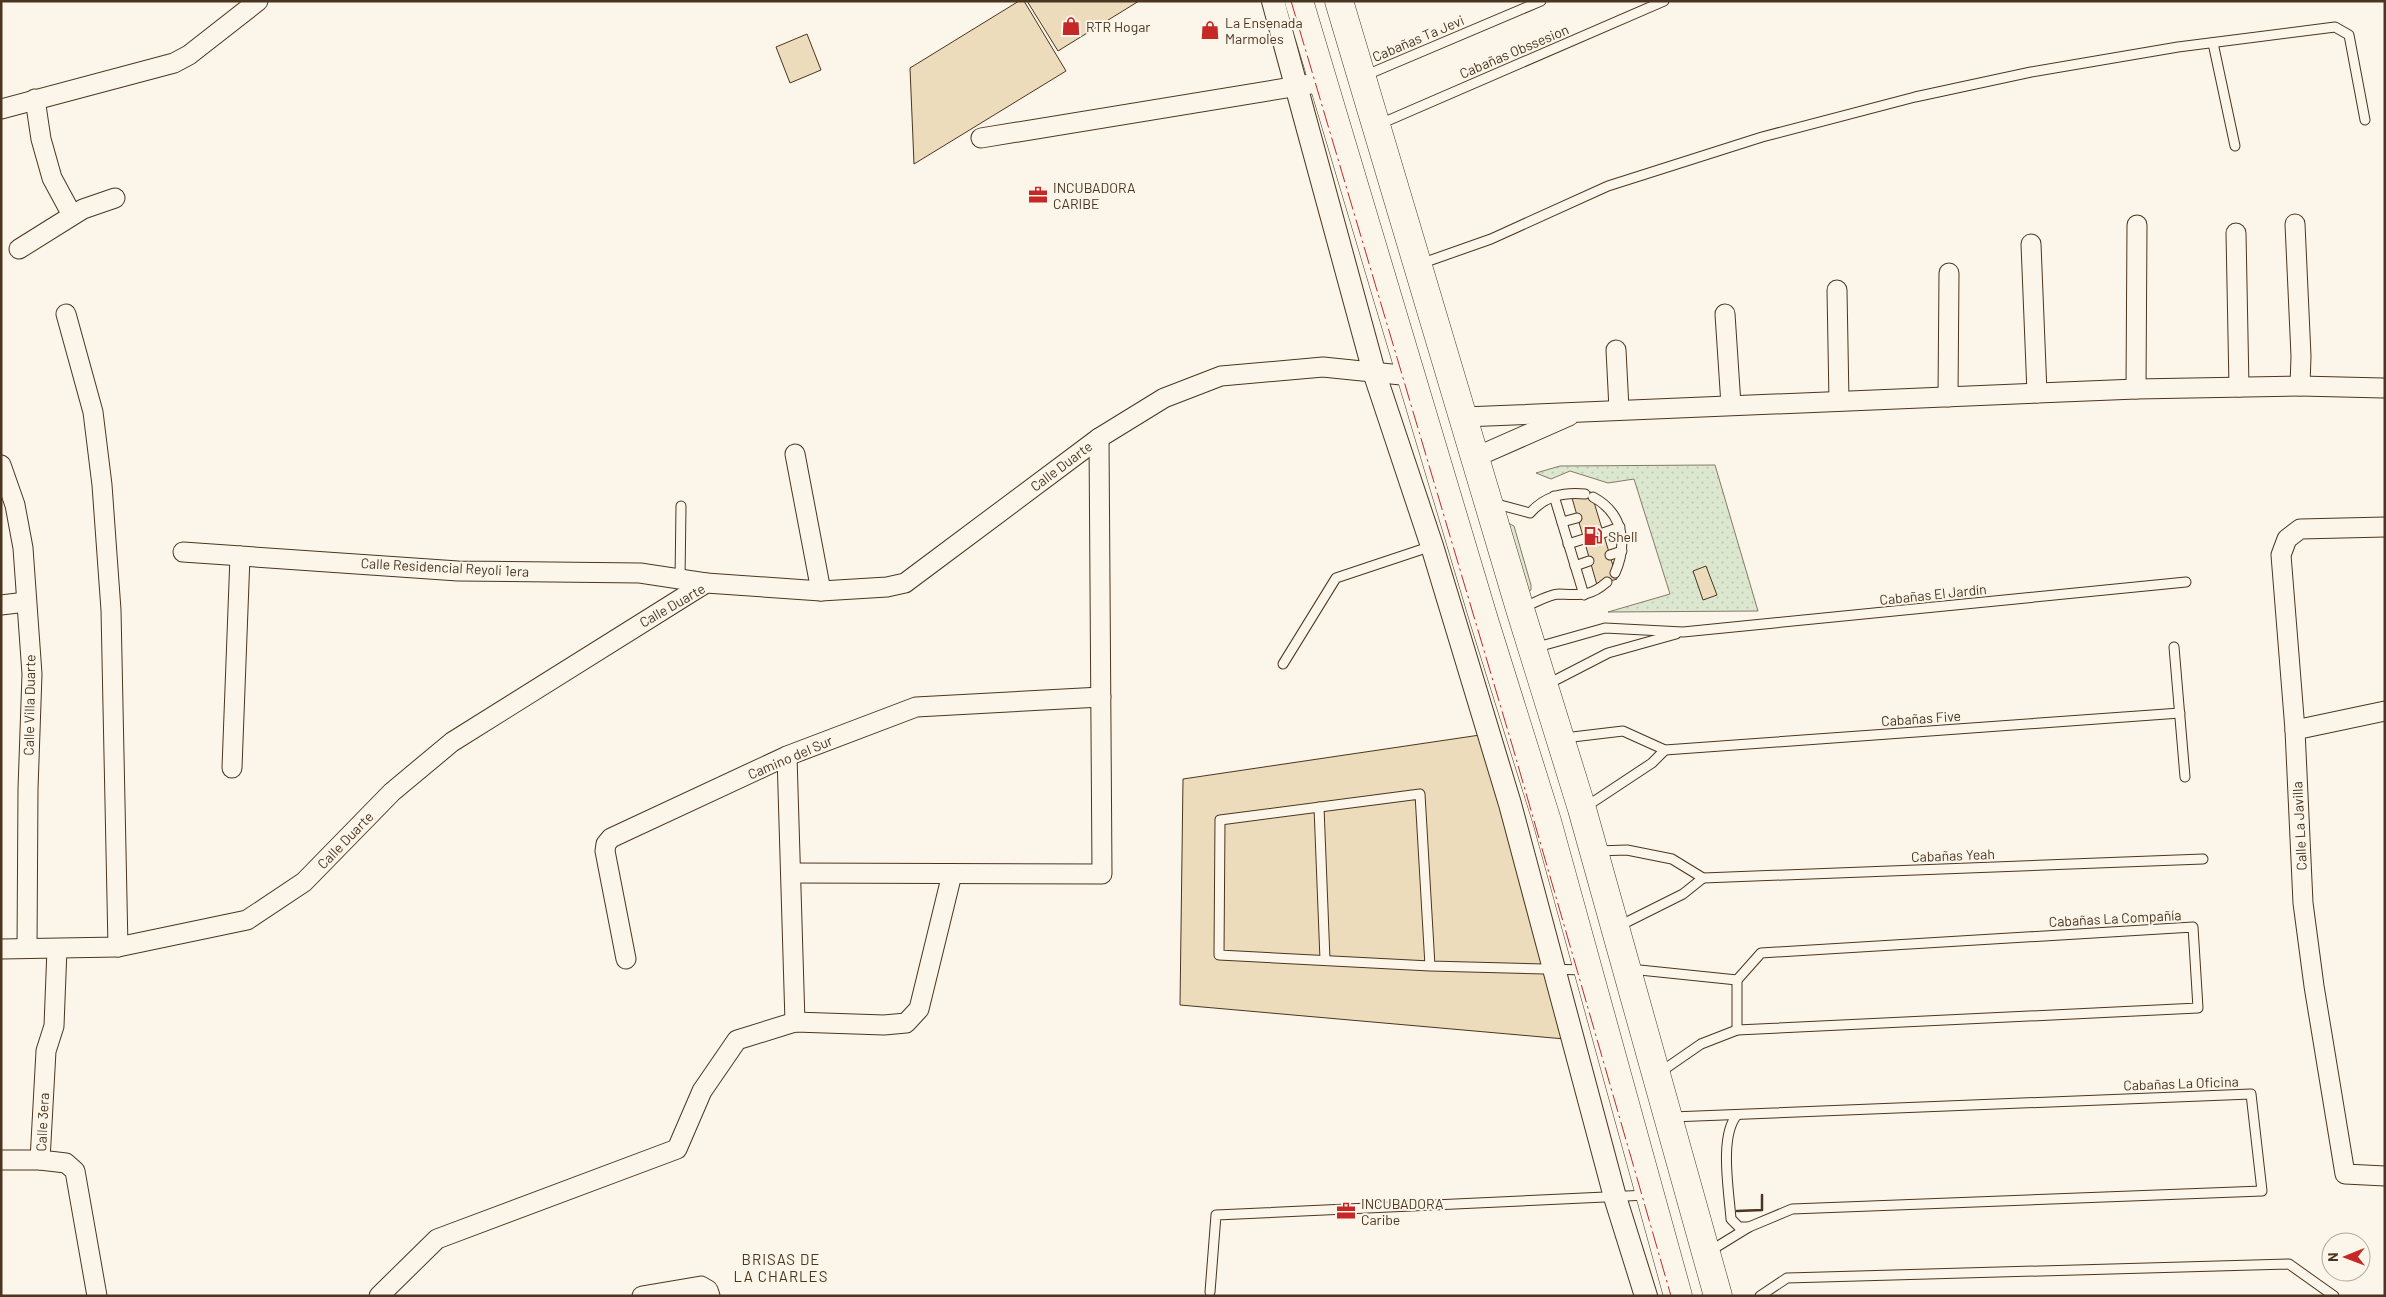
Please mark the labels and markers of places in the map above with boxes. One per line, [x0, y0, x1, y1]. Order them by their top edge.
place label: La Ensenada Marmoles [1225, 14, 1303, 47]
shop icon: RTR Hogar [1060, 15, 1082, 37]
place label: RTR Hogar [1086, 18, 1150, 35]
shop icon: La Ensenada Marmoles [1199, 19, 1221, 41]
place label: INCUBADORA CARIBE [1053, 179, 1136, 212]
office icon: INCUBADORA CARIBE [1027, 184, 1049, 206]
fuel station icon: Shell [1582, 525, 1604, 547]
place label: Shell [1608, 528, 1638, 545]
place label: INCUBADORA Caribe [1361, 1195, 1444, 1228]
office icon: INCUBADORA Caribe [1335, 1200, 1357, 1222]

